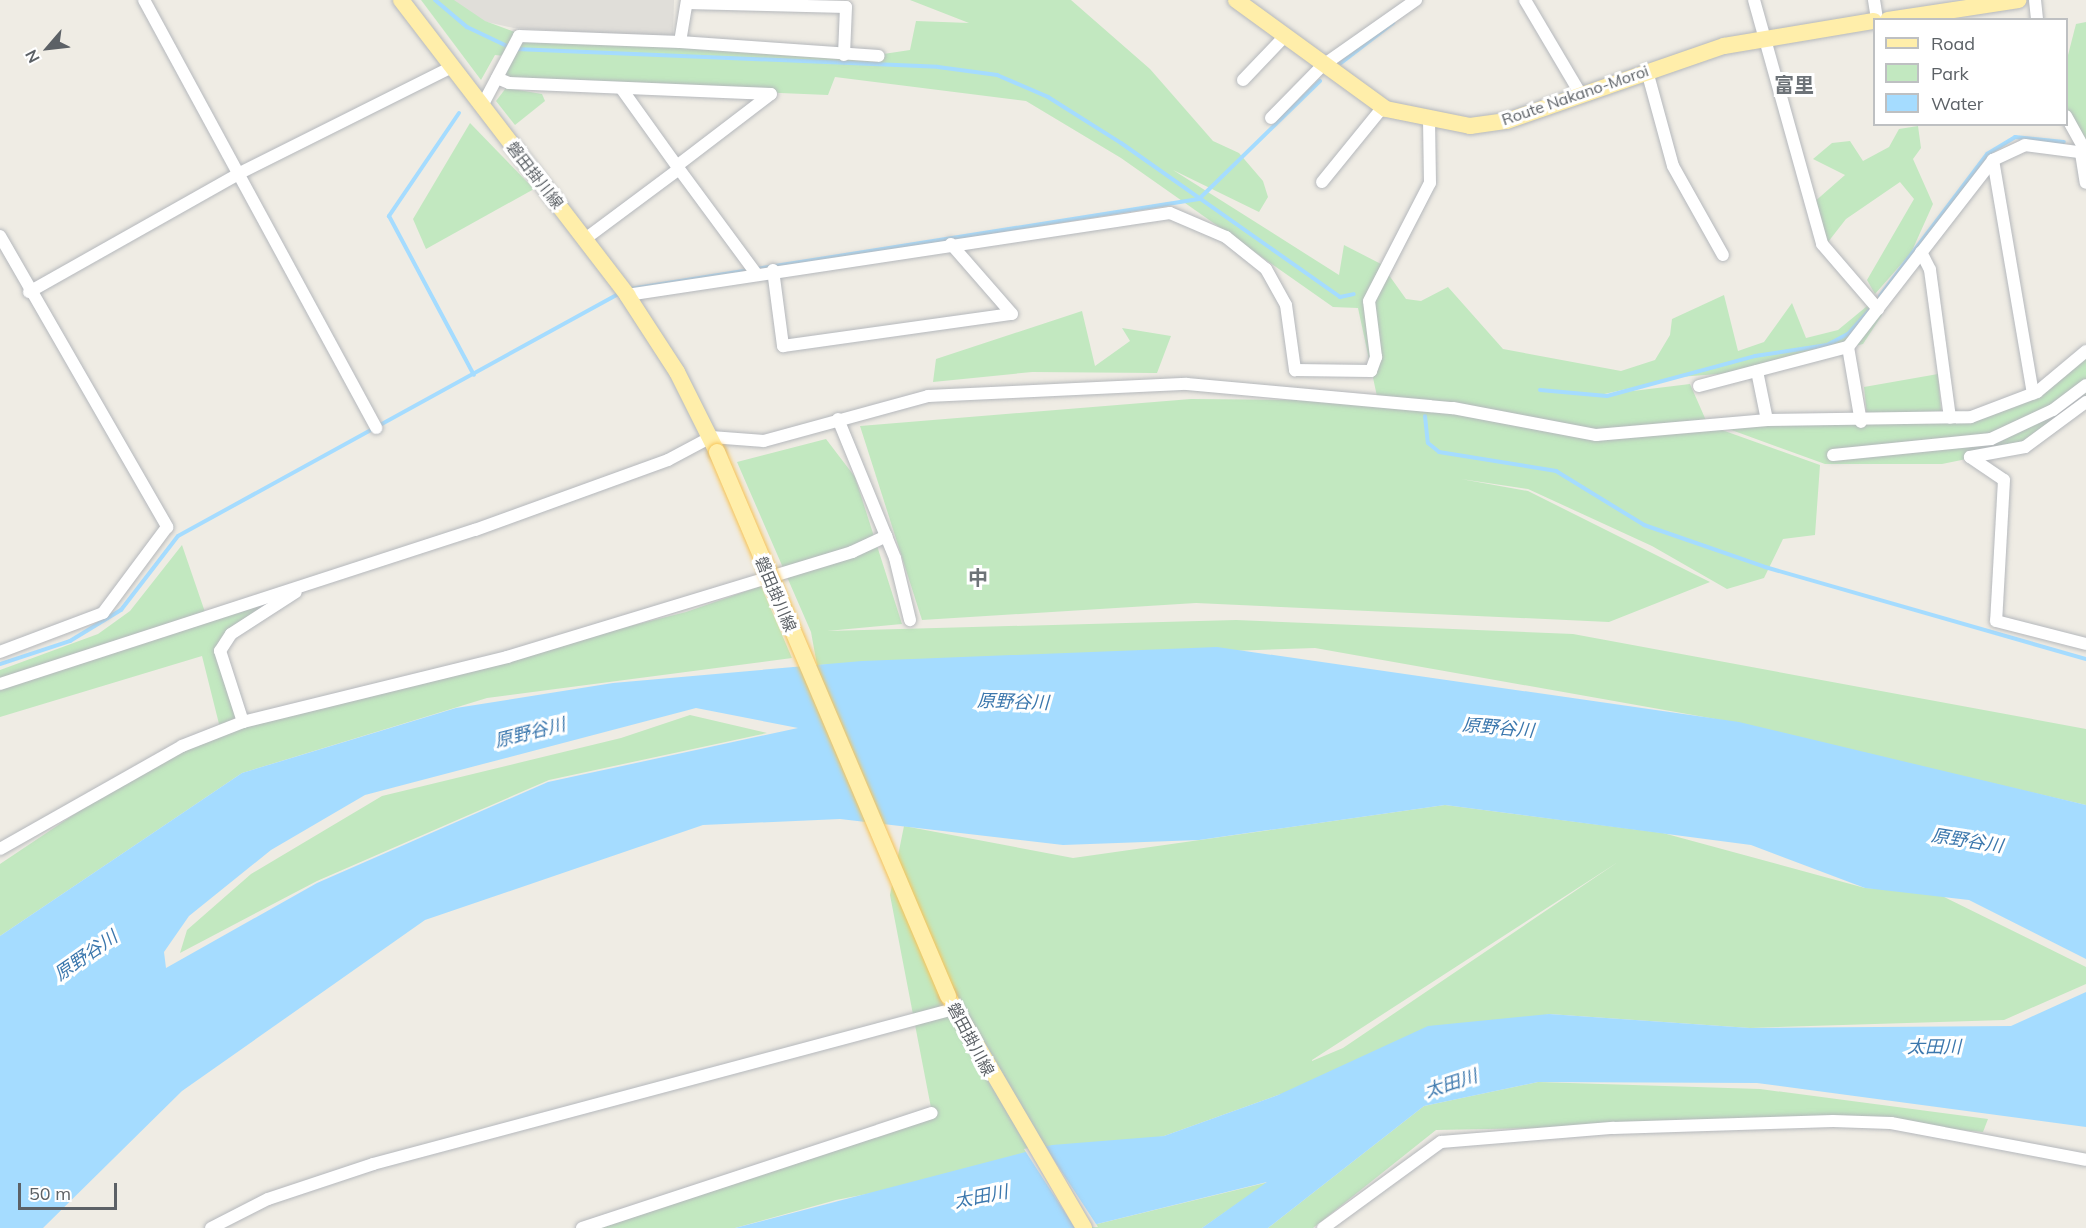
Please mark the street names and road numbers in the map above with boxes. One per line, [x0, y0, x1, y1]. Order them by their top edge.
street label: Route Nakano-Moroi [1499, 61, 1651, 129]
street label: 磐田掛川線 [503, 138, 567, 212]
street label: 磐田掛川線 [752, 553, 800, 635]
street label: 磐田掛川線 [944, 999, 998, 1079]

